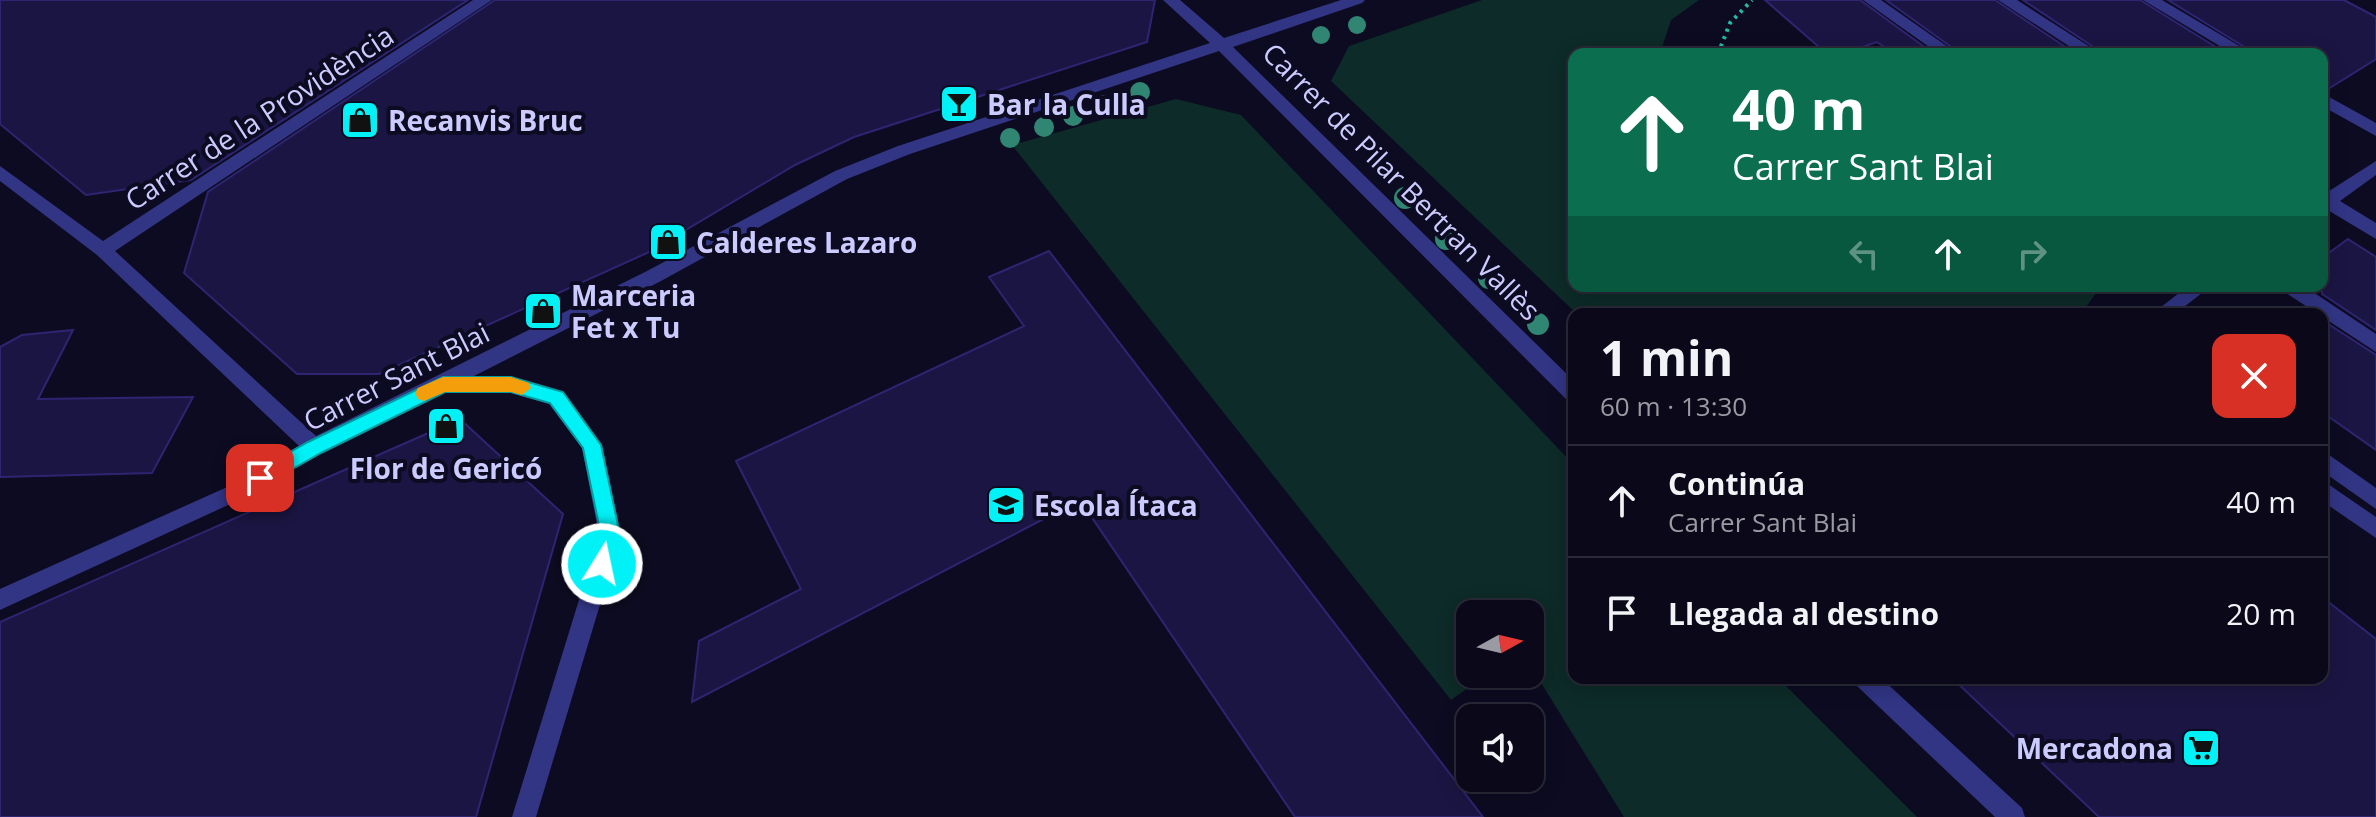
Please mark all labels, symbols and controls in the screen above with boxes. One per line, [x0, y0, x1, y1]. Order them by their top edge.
street label: Carrer de la Providència [117, 16, 401, 218]
street label: Carrer de Pilar Bertran Vallès [1255, 34, 1549, 328]
text: 40 m [1732, 70, 1866, 146]
icon: ahead [1600, 80, 1704, 184]
bar icon: Bar la Culla [938, 83, 980, 125]
place label: Bar la Culla [987, 85, 1146, 123]
shop icon: Recanvis Bruc [339, 99, 381, 141]
place label: Recanvis Bruc [388, 101, 583, 139]
text: Carrer Sant Blai [1732, 142, 1994, 191]
shop icon: Calderes Lazaro [647, 221, 689, 263]
place label: Calderes Lazaro [696, 223, 917, 261]
icon: left [1842, 232, 1886, 276]
icon: ahead [1926, 232, 1970, 276]
icon: right [2010, 232, 2054, 276]
place label: Marceria Fet x Tu [571, 276, 696, 346]
shop icon: Marceria Fet x Tu [522, 290, 564, 332]
street label: Carrer Sant Blai [297, 313, 495, 439]
text: 1 min [1600, 325, 1733, 390]
button: close [2212, 334, 2296, 418]
text: 60 m · 13:30 [1600, 388, 1747, 424]
shop icon: Flor de Gericó [425, 405, 467, 447]
pin [226, 444, 294, 512]
place label: Flor de Gericó [350, 449, 542, 487]
icon: arrive [238, 456, 282, 500]
text: Continúa [1668, 463, 1805, 504]
icon: ahead [1600, 479, 1644, 523]
text: 40 m [2226, 481, 2296, 522]
school or university icon: Escola Ítaca [985, 484, 1027, 526]
place label: Escola Ítaca [1034, 486, 1198, 524]
text: Carrer Sant Blai [1668, 504, 1857, 540]
position arrow [560, 522, 644, 606]
icon: arrive [1600, 591, 1644, 635]
text: Llegada al destino [1668, 593, 1939, 634]
text: 20 m [2226, 593, 2296, 634]
north arrow [1456, 600, 1544, 688]
map controls [1456, 600, 1544, 792]
button: sound [1456, 704, 1544, 792]
supermarket icon: Mercadona [2180, 727, 2222, 769]
place label: Mercadona [2016, 729, 2173, 767]

